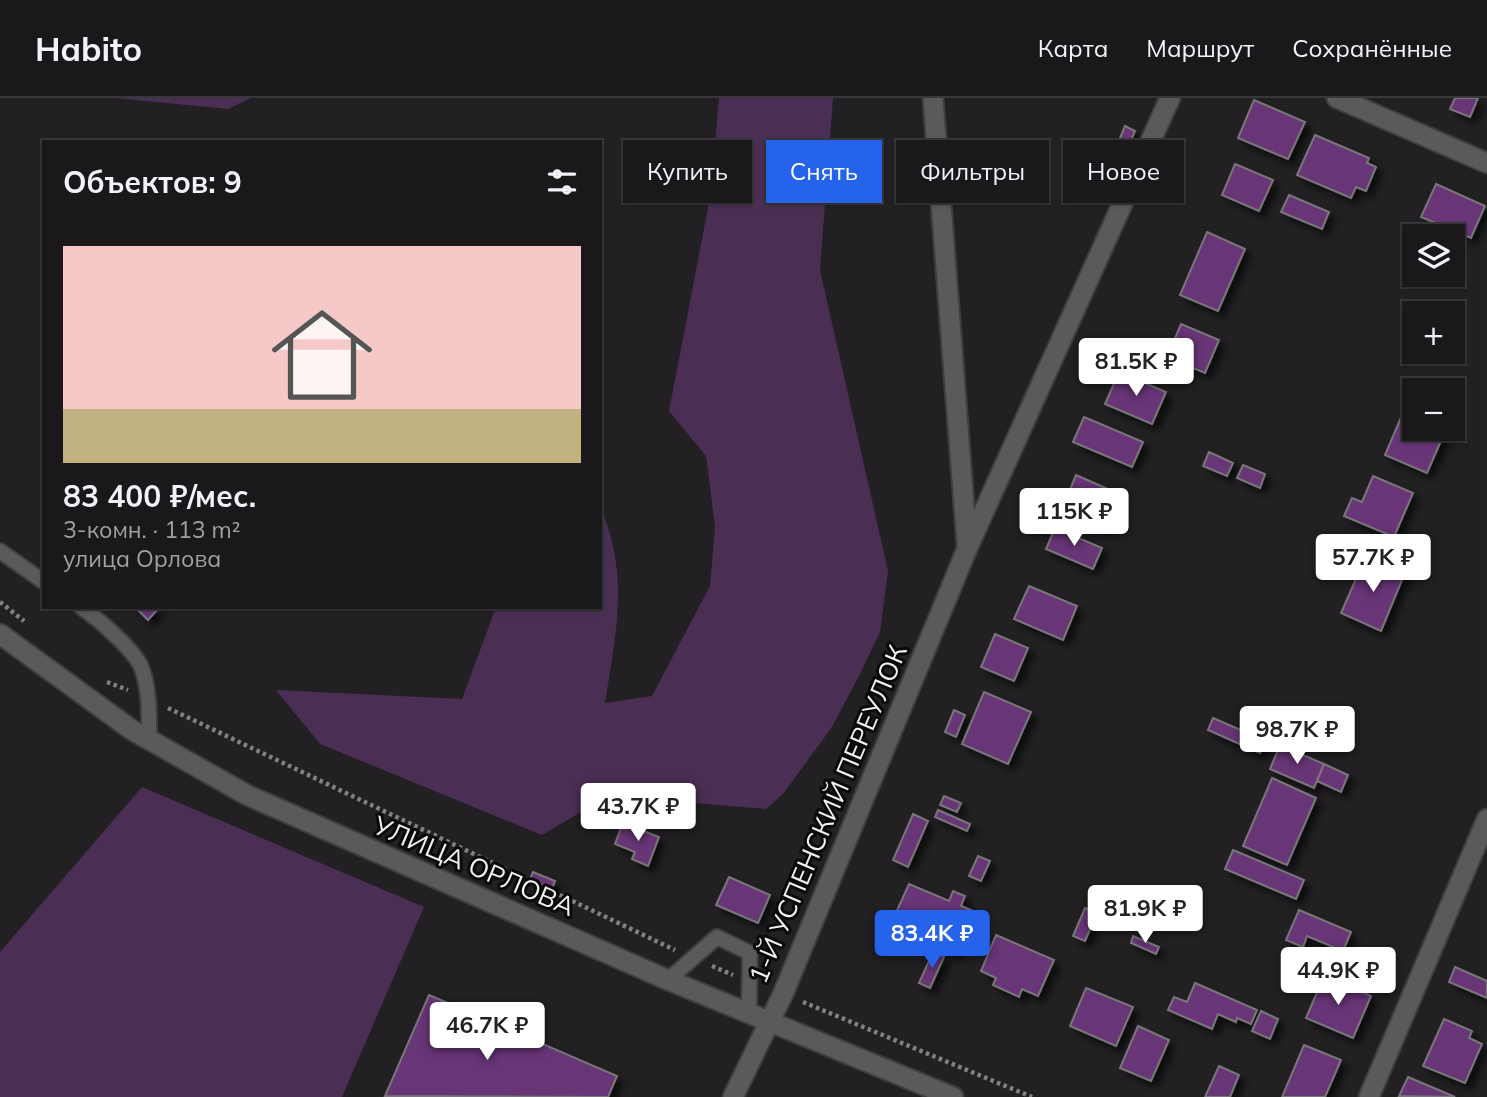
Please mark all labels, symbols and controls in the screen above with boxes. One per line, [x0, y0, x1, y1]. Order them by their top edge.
text: Habito [35, 28, 142, 69]
text: Карта [1038, 33, 1108, 63]
text: Маршрут [1146, 33, 1254, 63]
text: Сохранённые [1292, 33, 1452, 63]
chip: Купить [623, 140, 752, 203]
chip: Снять [766, 140, 882, 203]
chip: Фильтры [896, 140, 1049, 203]
chip: Новое [1063, 140, 1184, 203]
text: Объектов: 9 [63, 163, 242, 201]
icon: filters [543, 163, 581, 201]
map controls [1402, 224, 1465, 441]
button: layers [1402, 224, 1465, 287]
icon: home [259, 292, 385, 418]
button: + [1402, 301, 1465, 364]
pin: 81.5K ₽ [1071, 338, 1201, 398]
text: 81.5K ₽ [1095, 346, 1177, 375]
button: − [1402, 378, 1465, 441]
text: 83 400 ₽/мес. [63, 477, 256, 515]
pin: 115K ₽ [1017, 489, 1131, 548]
text: 115K ₽ [1036, 496, 1112, 525]
text: 3-комн. · 113 m² [63, 515, 241, 544]
pin: 57.7K ₽ [1308, 534, 1438, 594]
text: 57.7K ₽ [1332, 542, 1414, 571]
text: улица Орлова [63, 544, 221, 573]
street label: 1-Й УСПЕНСКИЙ ПЕРЕУЛОК [741, 640, 914, 988]
pin: 98.7K ₽ [1232, 706, 1362, 766]
text: 98.7K ₽ [1256, 714, 1338, 743]
pin: 43.7K ₽ [573, 784, 703, 843]
text: 43.7K ₽ [597, 791, 679, 820]
street label: УЛИЦА ОРЛОВА [368, 808, 580, 923]
pin: 81.9K ₽ [1080, 886, 1210, 945]
text: 81.9K ₽ [1104, 893, 1186, 922]
pin: 83.4K ₽ [867, 910, 997, 970]
text: 83.4K ₽ [891, 918, 973, 947]
pin: 44.9K ₽ [1273, 948, 1403, 1007]
text: 44.9K ₽ [1297, 955, 1379, 984]
pin: 46.7K ₽ [422, 1002, 552, 1062]
text: 46.7K ₽ [446, 1010, 528, 1039]

